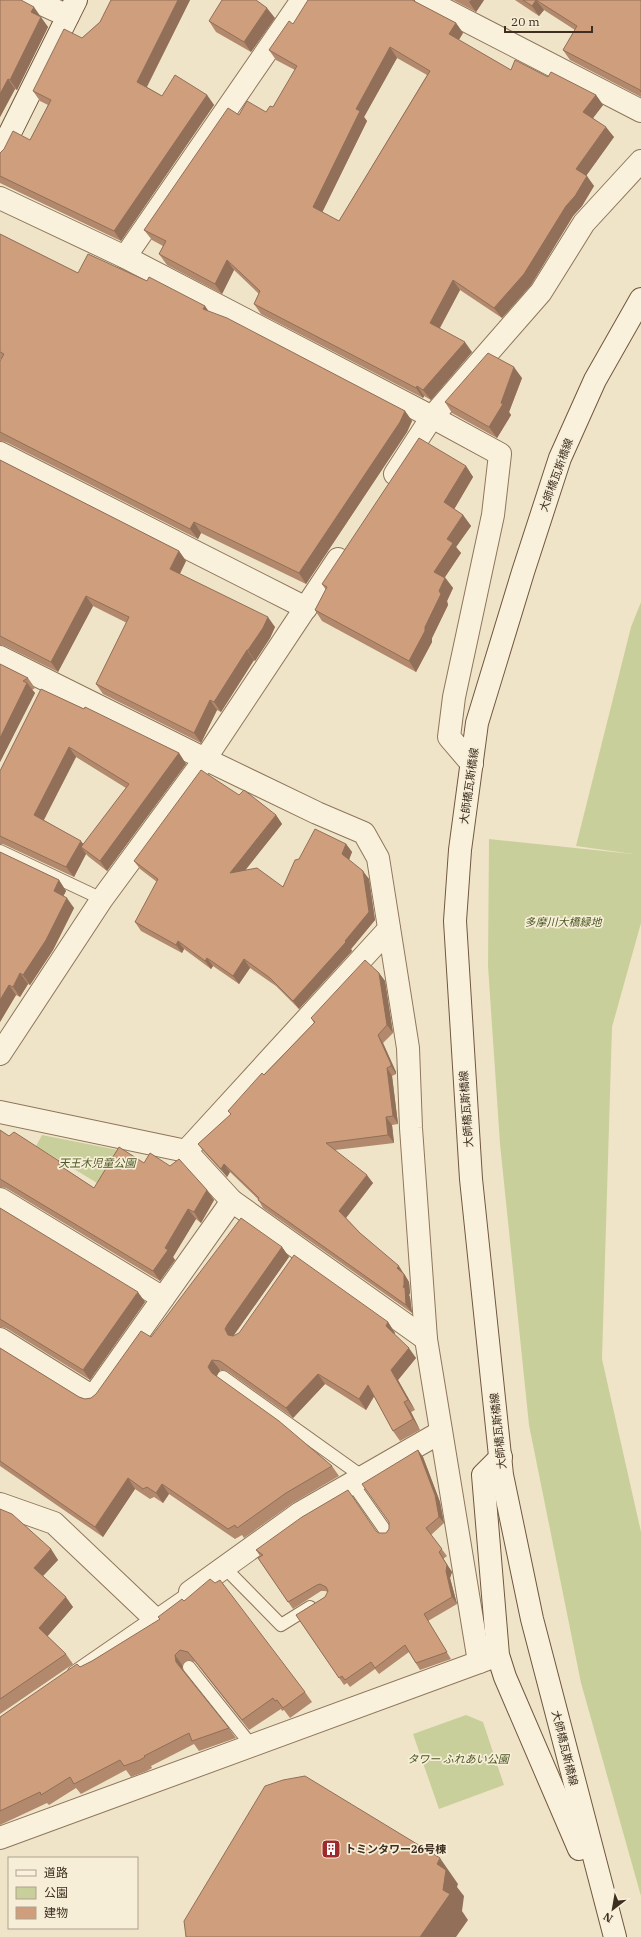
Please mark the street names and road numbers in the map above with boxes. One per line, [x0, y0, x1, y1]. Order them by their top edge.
street label: 大師橋瓦斯橋線 [536, 436, 576, 514]
street label: 大師橋瓦斯橋線 [457, 747, 481, 825]
street label: 大師橋瓦斯橋線 [456, 1070, 476, 1148]
street label: 大師橋瓦斯橋線 [487, 1392, 509, 1470]
street label: 大師橋瓦斯橋線 [549, 1709, 581, 1787]

